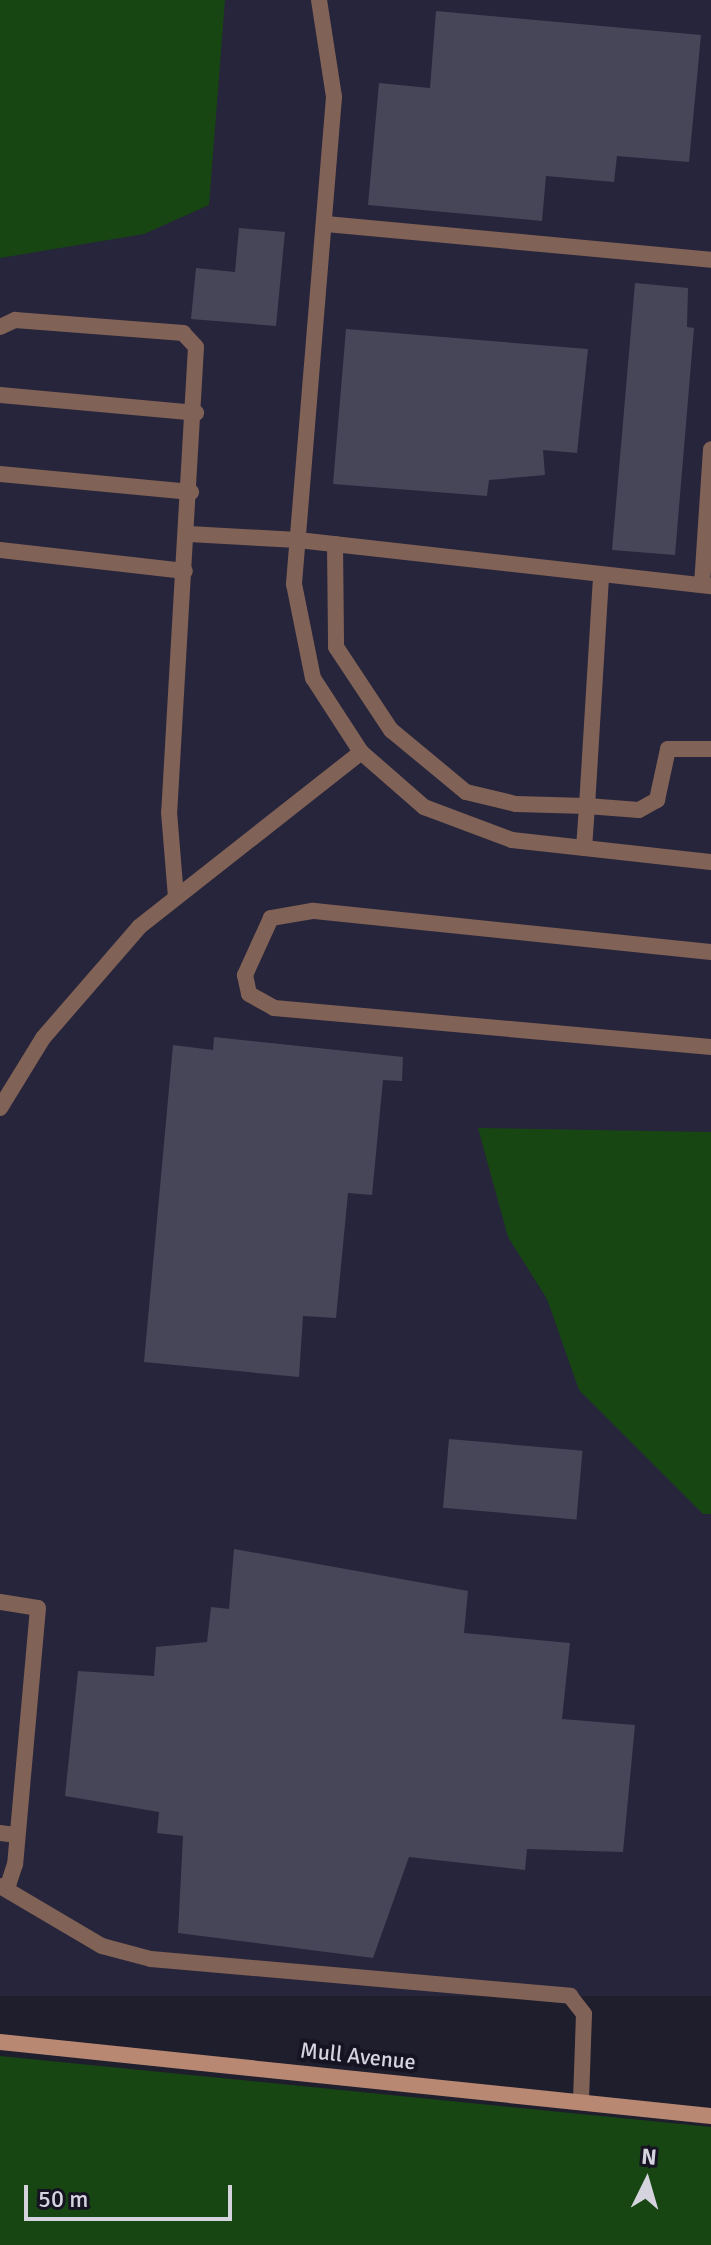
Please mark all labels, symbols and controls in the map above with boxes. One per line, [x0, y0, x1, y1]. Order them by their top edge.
street label: Mull Avenue [299, 2037, 417, 2075]
north arrow [607, 2141, 687, 2221]
text: N [640, 2142, 658, 2171]
scale bar [28, 2169, 236, 2219]
text: 50 m [38, 2184, 88, 2214]

